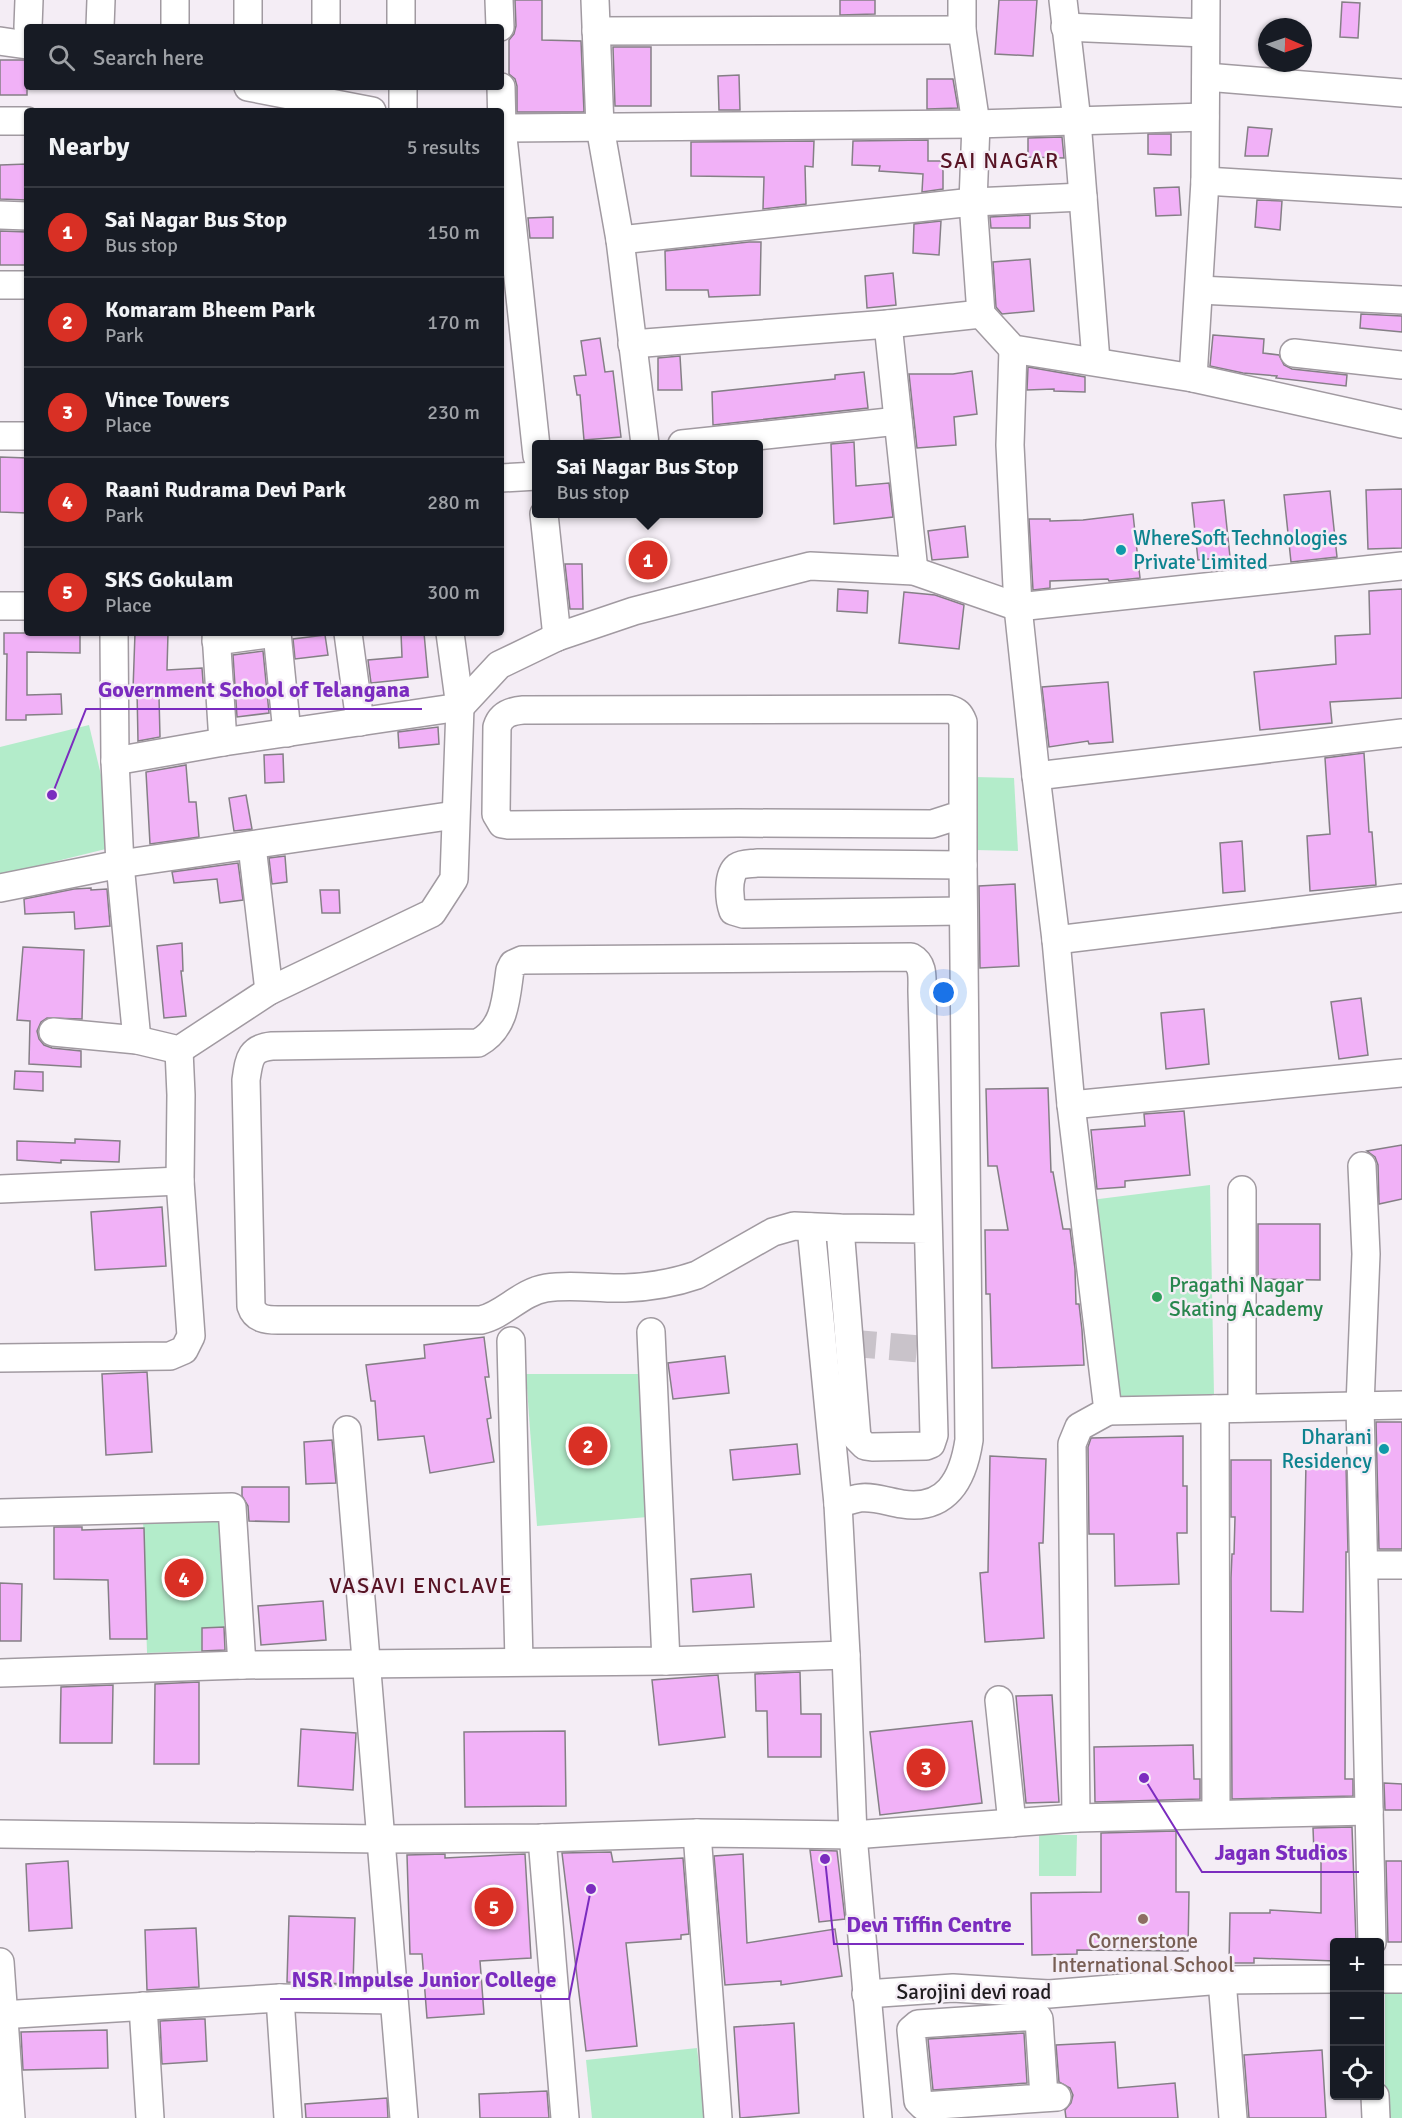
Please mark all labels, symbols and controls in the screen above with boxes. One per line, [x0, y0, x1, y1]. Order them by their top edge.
north arrow [1258, 18, 1312, 72]
search box [24, 24, 504, 90]
icon: search [45, 41, 78, 74]
text: Search here [93, 44, 204, 71]
text: Nearby [48, 131, 129, 163]
text: 5 results [407, 135, 480, 160]
district label: SAI NAGAR [940, 147, 1060, 174]
text: Sai Nagar Bus Stop [105, 206, 287, 233]
text: 1 [62, 220, 73, 245]
text: 150 m [427, 220, 480, 245]
text: Bus stop [105, 233, 178, 258]
text: Komaram Bheem Park [105, 296, 315, 323]
text: 2 [62, 310, 73, 335]
text: 170 m [427, 310, 480, 335]
text: Park [105, 323, 143, 348]
text: Vince Towers [105, 386, 230, 413]
text: 3 [62, 400, 73, 425]
text: 230 m [427, 400, 480, 425]
text: Place [105, 413, 152, 438]
popup [532, 440, 763, 518]
text: Sai Nagar Bus Stop [556, 453, 739, 480]
text: Raani Rudrama Devi Park [105, 476, 346, 503]
text: Bus stop [556, 480, 629, 505]
text: 4 [62, 490, 73, 515]
text: 280 m [427, 490, 480, 515]
text: Park [105, 503, 143, 528]
place label: WhereSoft Technologies Private Limited [1133, 525, 1348, 575]
pin: 1 [628, 538, 668, 582]
marker: WhereSoft Technologies Private Limited [1114, 543, 1128, 557]
text: SKS Gokulam [105, 566, 233, 593]
text: 5 [62, 580, 73, 605]
text: 300 m [427, 580, 480, 605]
text: Place [105, 593, 152, 618]
callout: Government School of Telangana [86, 669, 422, 709]
text: Government School of Telangana [98, 676, 410, 703]
your location [929, 978, 958, 1007]
place label: Pragathi Nagar Skating Academy [1169, 1272, 1323, 1322]
marker: Pragathi Nagar Skating Academy [1150, 1290, 1164, 1304]
pin: 2 [568, 1424, 608, 1468]
place label: Dharani Residency [1281, 1424, 1372, 1474]
marker: Dharani Residency [1377, 1442, 1391, 1456]
pin: 4 [164, 1556, 204, 1600]
district label: VASAVI ENCLAVE [329, 1572, 513, 1599]
pin: 3 [906, 1746, 946, 1790]
callout: Jagan Studios [1202, 1832, 1359, 1872]
text: Jagan Studios [1214, 1839, 1348, 1866]
pin: 5 [474, 1884, 514, 1930]
callout: Devi Tiffin Centre [834, 1904, 1024, 1944]
text: Devi Tiffin Centre [846, 1911, 1012, 1938]
marker: Cornerstone International School [1136, 1912, 1150, 1926]
place label: Cornerstone International School [1052, 1928, 1234, 1978]
map controls [1330, 1938, 1384, 2100]
button: + [1330, 1938, 1384, 1992]
callout: NSR Impulse Junior College [280, 1959, 569, 1999]
text: NSR Impulse Junior College [292, 1966, 556, 1993]
street label: Sarojini devi road [897, 1979, 1051, 2005]
button: − [1330, 1992, 1384, 2046]
button: locate [1330, 2046, 1384, 2100]

